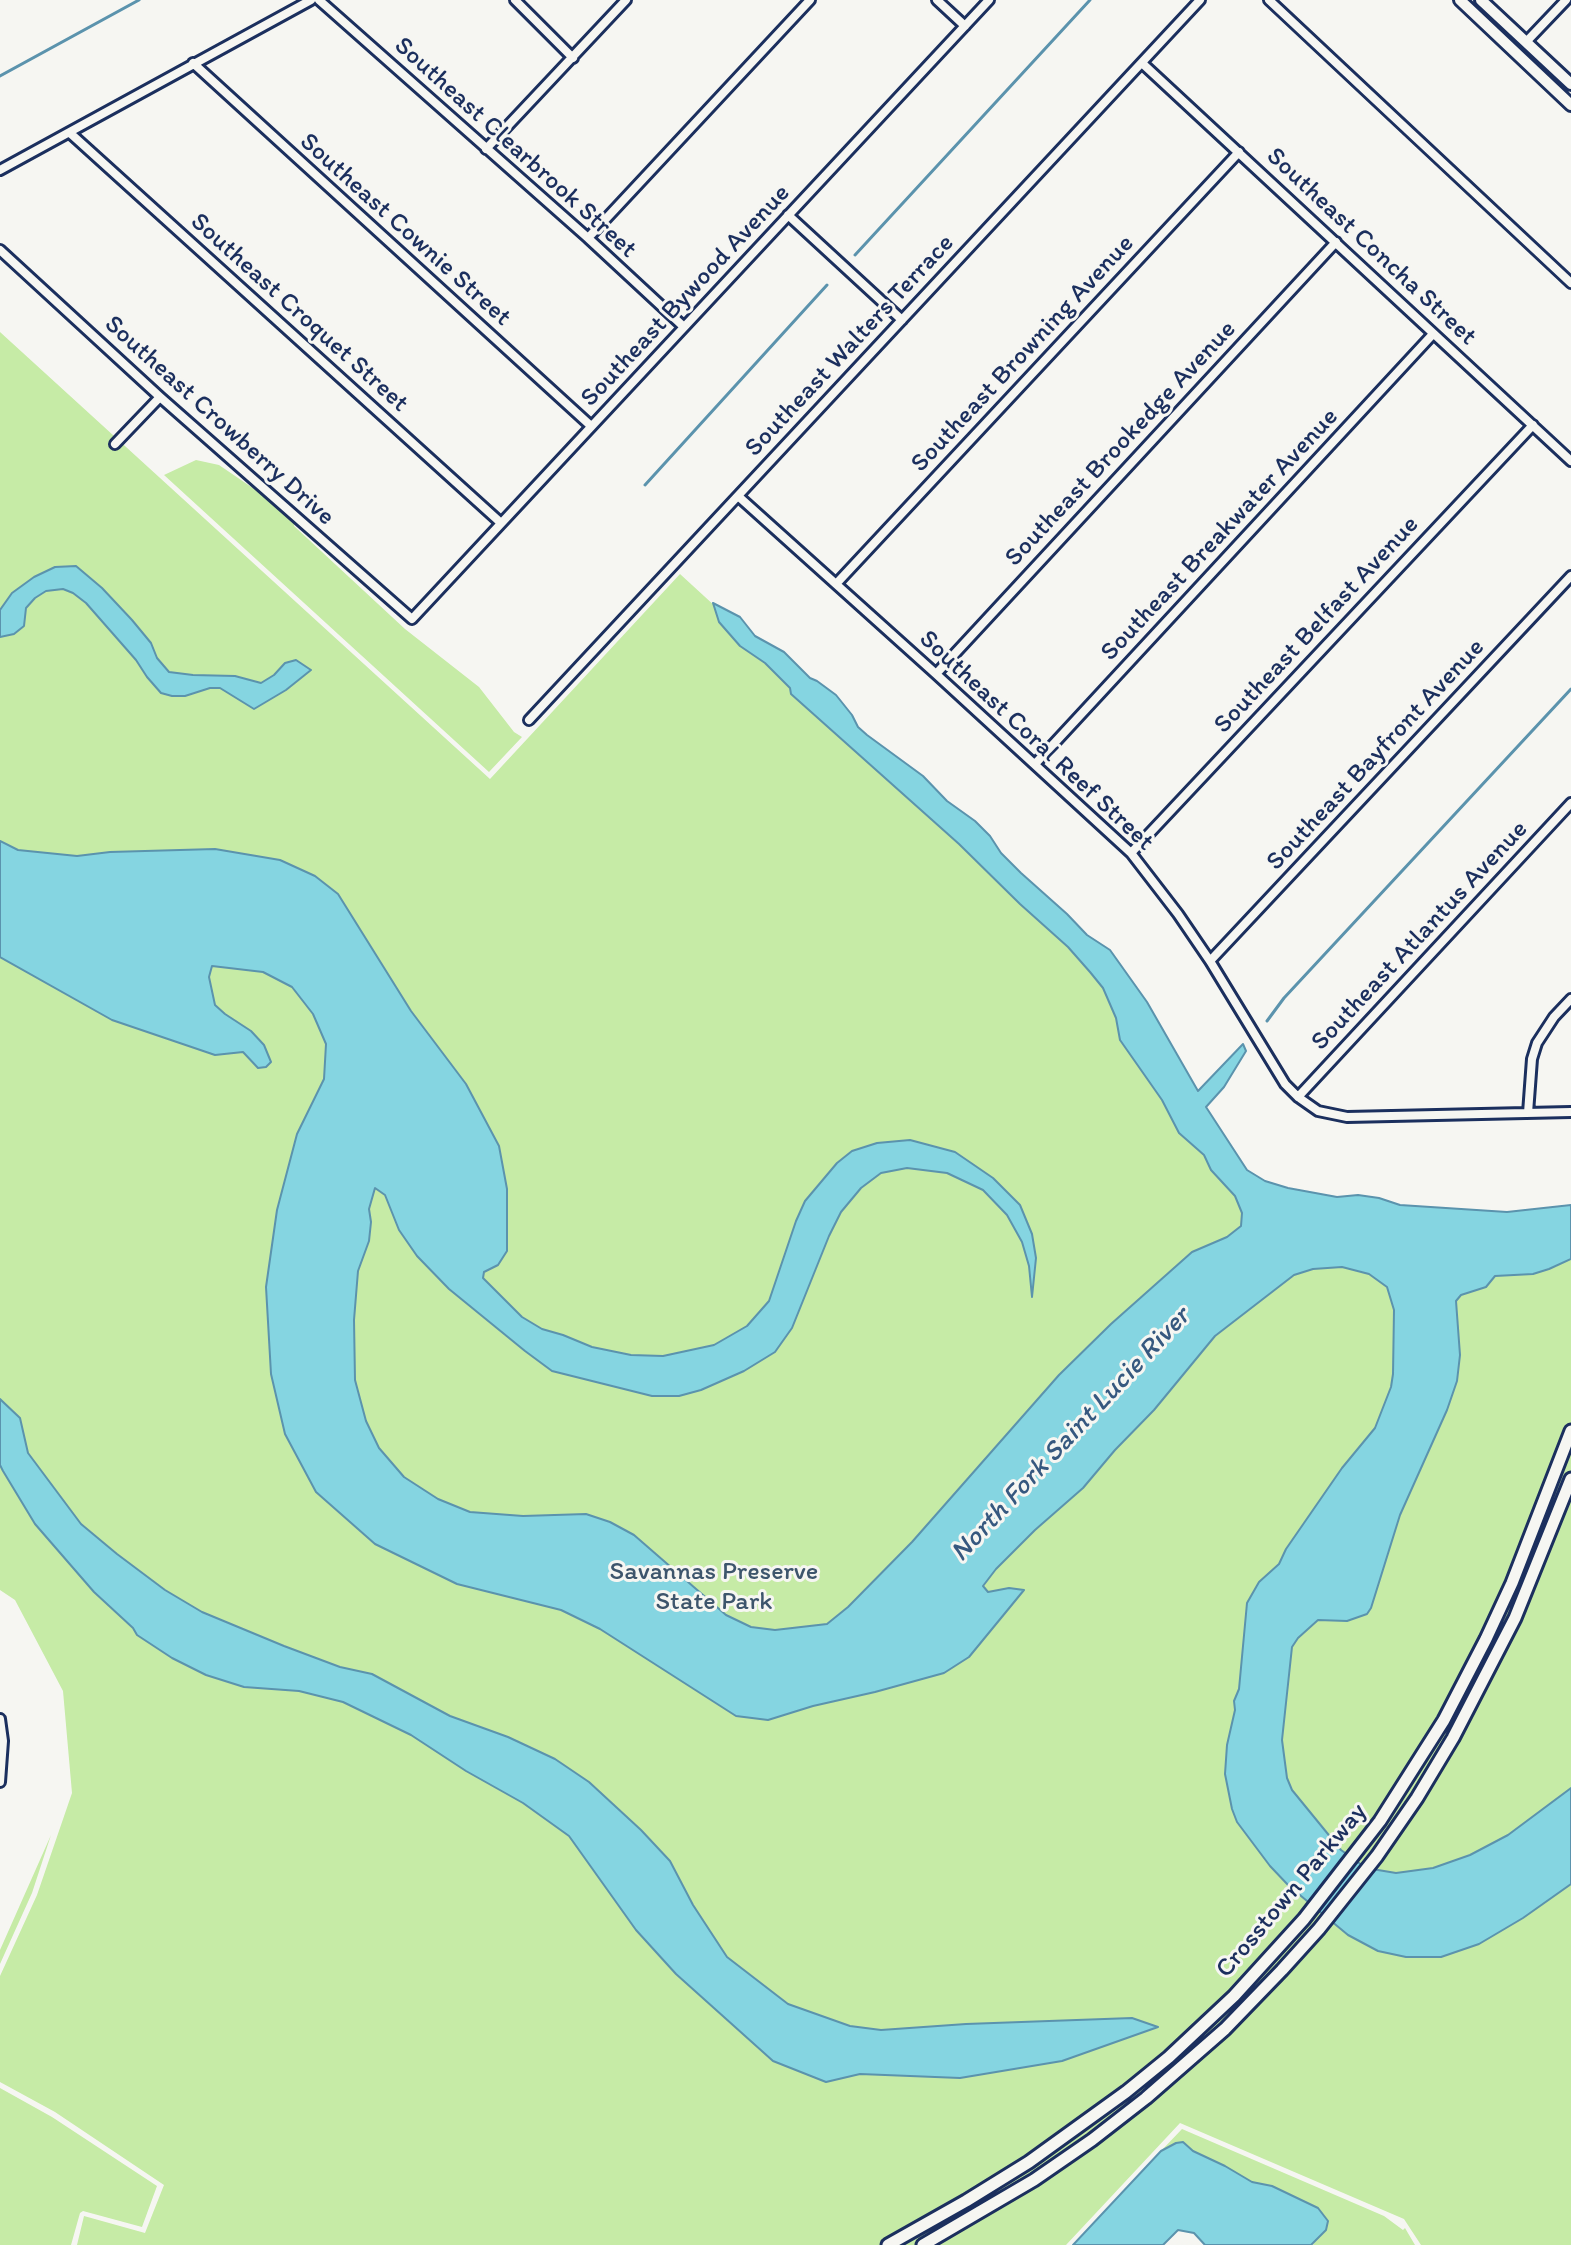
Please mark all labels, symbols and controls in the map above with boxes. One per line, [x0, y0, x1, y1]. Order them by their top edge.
street label: Southeast Clearbrook Street [387, 31, 643, 265]
street label: Southeast Cownie Street [293, 127, 517, 333]
street label: Southeast Concha Street [1259, 141, 1483, 353]
street label: Southeast Bywood Avenue [575, 178, 797, 414]
street label: Southeast Croquet Street [183, 207, 415, 419]
street label: Southeast Walters Terrace [739, 228, 961, 464]
street label: Southeast Browning Avenue [905, 229, 1141, 479]
street label: Southeast Crowberry Drive [97, 309, 341, 533]
street label: Southeast Brookedge Avenue [999, 314, 1243, 574]
street label: Southeast Breakwater Avenue [1095, 402, 1345, 668]
street label: Southeast Belfast Avenue [1208, 510, 1426, 740]
street label: Southeast Coral Reef Street [912, 624, 1160, 858]
street label: Southeast Bayfront Avenue [1260, 633, 1492, 877]
street label: Southeast Atlantus Avenue [1305, 814, 1535, 1058]
water label: North Fork Saint Lucie River [944, 1301, 1198, 1569]
park label: Savannas Preserve State Park [610, 1556, 818, 1618]
street label: Crosstown Parkway [1210, 1797, 1374, 1985]

